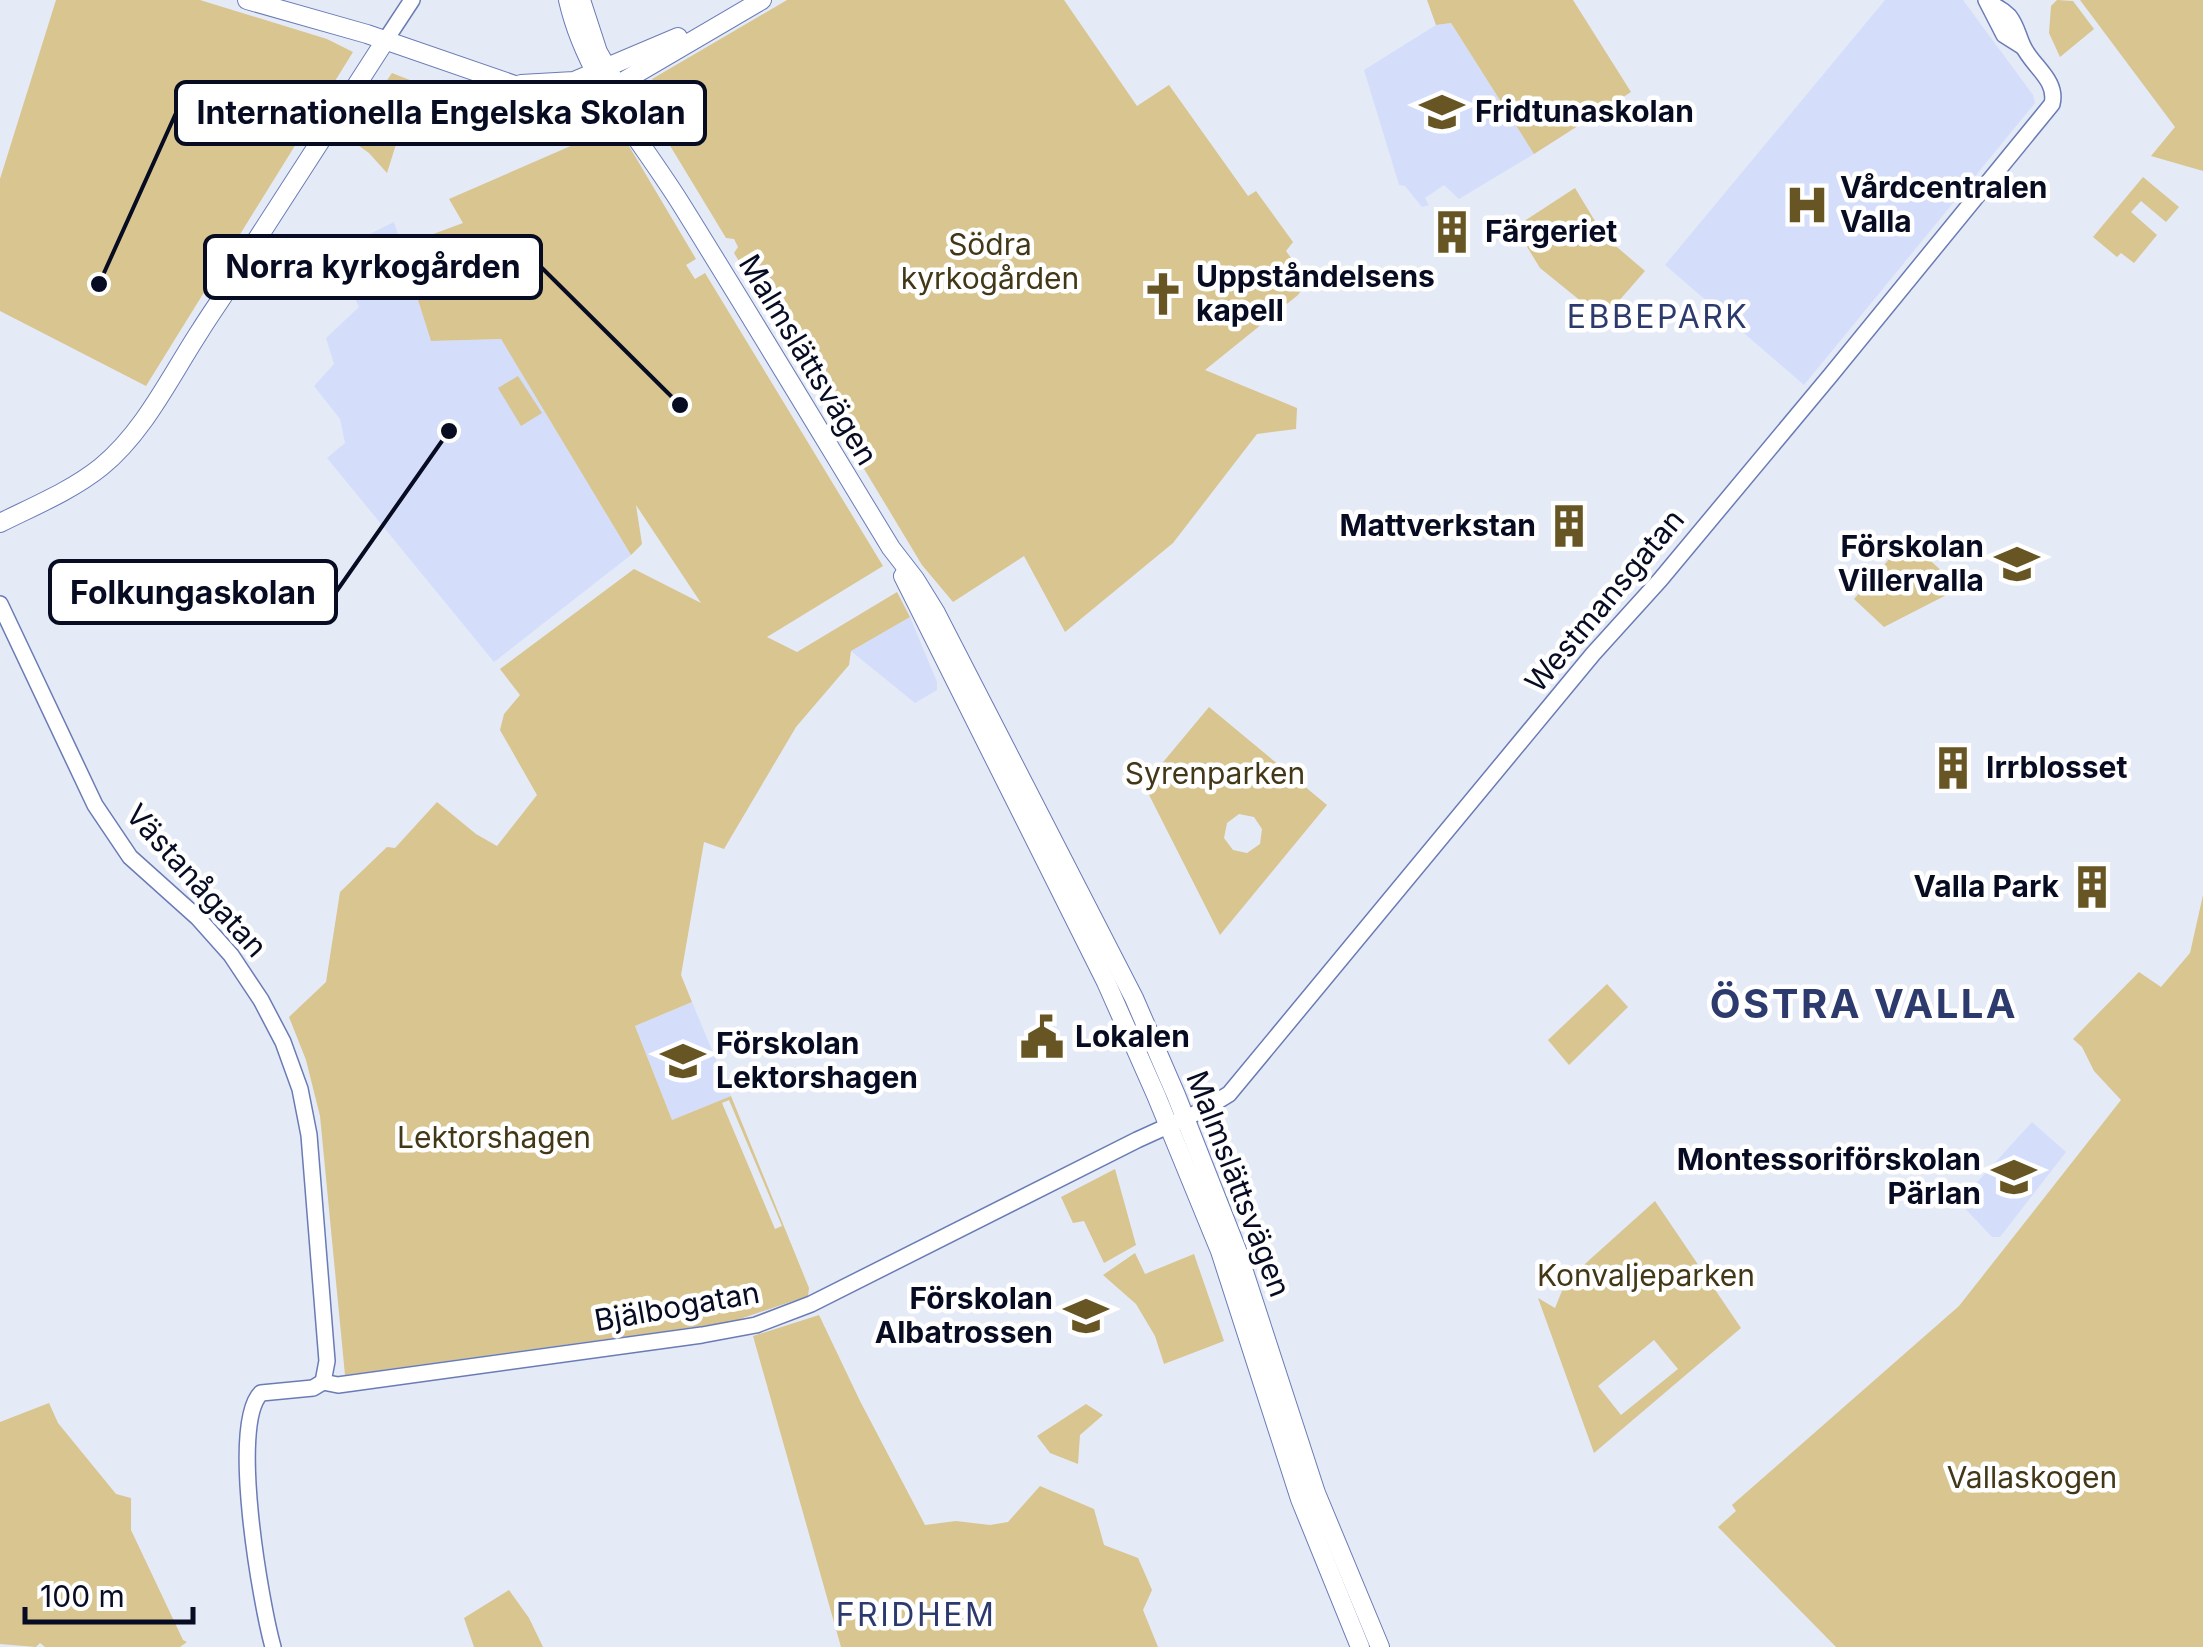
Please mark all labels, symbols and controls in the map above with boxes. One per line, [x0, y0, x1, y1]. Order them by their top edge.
callout: Internationella Engelska Skolan [176, 82, 705, 144]
school or university icon: Fridtunaskolan [1418, 88, 1466, 136]
text: Internationella Engelska Skolan [196, 93, 686, 132]
place label: Fridtunaskolan [1475, 93, 1694, 129]
place label: Vårdcentralen Valla [1840, 169, 2048, 239]
hospital icon: Vårdcentralen Valla [1783, 181, 1831, 229]
building icon: Färgeriet [1428, 208, 1476, 256]
place label: Färgeriet [1485, 213, 1617, 249]
park label: Södra kyrkogården [901, 226, 1079, 296]
callout: Norra kyrkogården [205, 236, 541, 298]
text: Norra kyrkogården [225, 247, 521, 286]
street label: Malmslättsvägen [732, 248, 886, 471]
place label: Uppståndelsens kapell [1196, 258, 1435, 328]
church icon: Uppståndelsens kapell [1139, 270, 1187, 318]
district label: EBBEPARK [1567, 297, 1749, 336]
street label: Westmansgatan [1517, 502, 1691, 699]
building icon: Mattverkstan [1545, 502, 1593, 550]
place label: Mattverkstan [1340, 507, 1536, 543]
place label: Förskolan Villervalla [1838, 528, 1984, 598]
school or university icon: Förskolan Villervalla [1993, 540, 2041, 588]
callout: Folkungaskolan [50, 561, 336, 623]
text: Folkungaskolan [70, 573, 316, 612]
building icon: Irrblosset [1929, 744, 1977, 792]
place label: Irrblosset [1986, 749, 2127, 785]
park label: Syrenparken [1125, 755, 1305, 791]
street label: Västanågatan [119, 796, 275, 964]
building icon: Valla Park [2068, 863, 2116, 911]
place label: Valla Park [1914, 868, 2060, 904]
district label: ÖSTRA VALLA [1710, 979, 2018, 1028]
public building icon: Lokalen [1018, 1013, 1066, 1061]
place label: Lokalen [1075, 1018, 1190, 1054]
place label: Förskolan Lektorshagen [716, 1025, 918, 1095]
school or university icon: Förskolan Lektorshagen [659, 1037, 707, 1085]
street label: Malmslättsvägen [1179, 1066, 1299, 1302]
park label: Lektorshagen [397, 1119, 591, 1155]
place label: Montessoriförskolan Pärlan [1677, 1141, 1981, 1211]
school or university icon: Montessoriförskolan Pärlan [1990, 1153, 2038, 1201]
park label: Konvaljeparken [1537, 1257, 1755, 1293]
street label: Bjälbogatan [591, 1274, 762, 1338]
place label: Förskolan Albatrossen [875, 1280, 1053, 1350]
school or university icon: Förskolan Albatrossen [1062, 1292, 1110, 1340]
park label: Vallaskogen [1947, 1459, 2117, 1495]
scale bar [25, 1562, 192, 1624]
text: 100 m [40, 1578, 125, 1614]
district label: FRIDHEM [836, 1595, 996, 1634]

